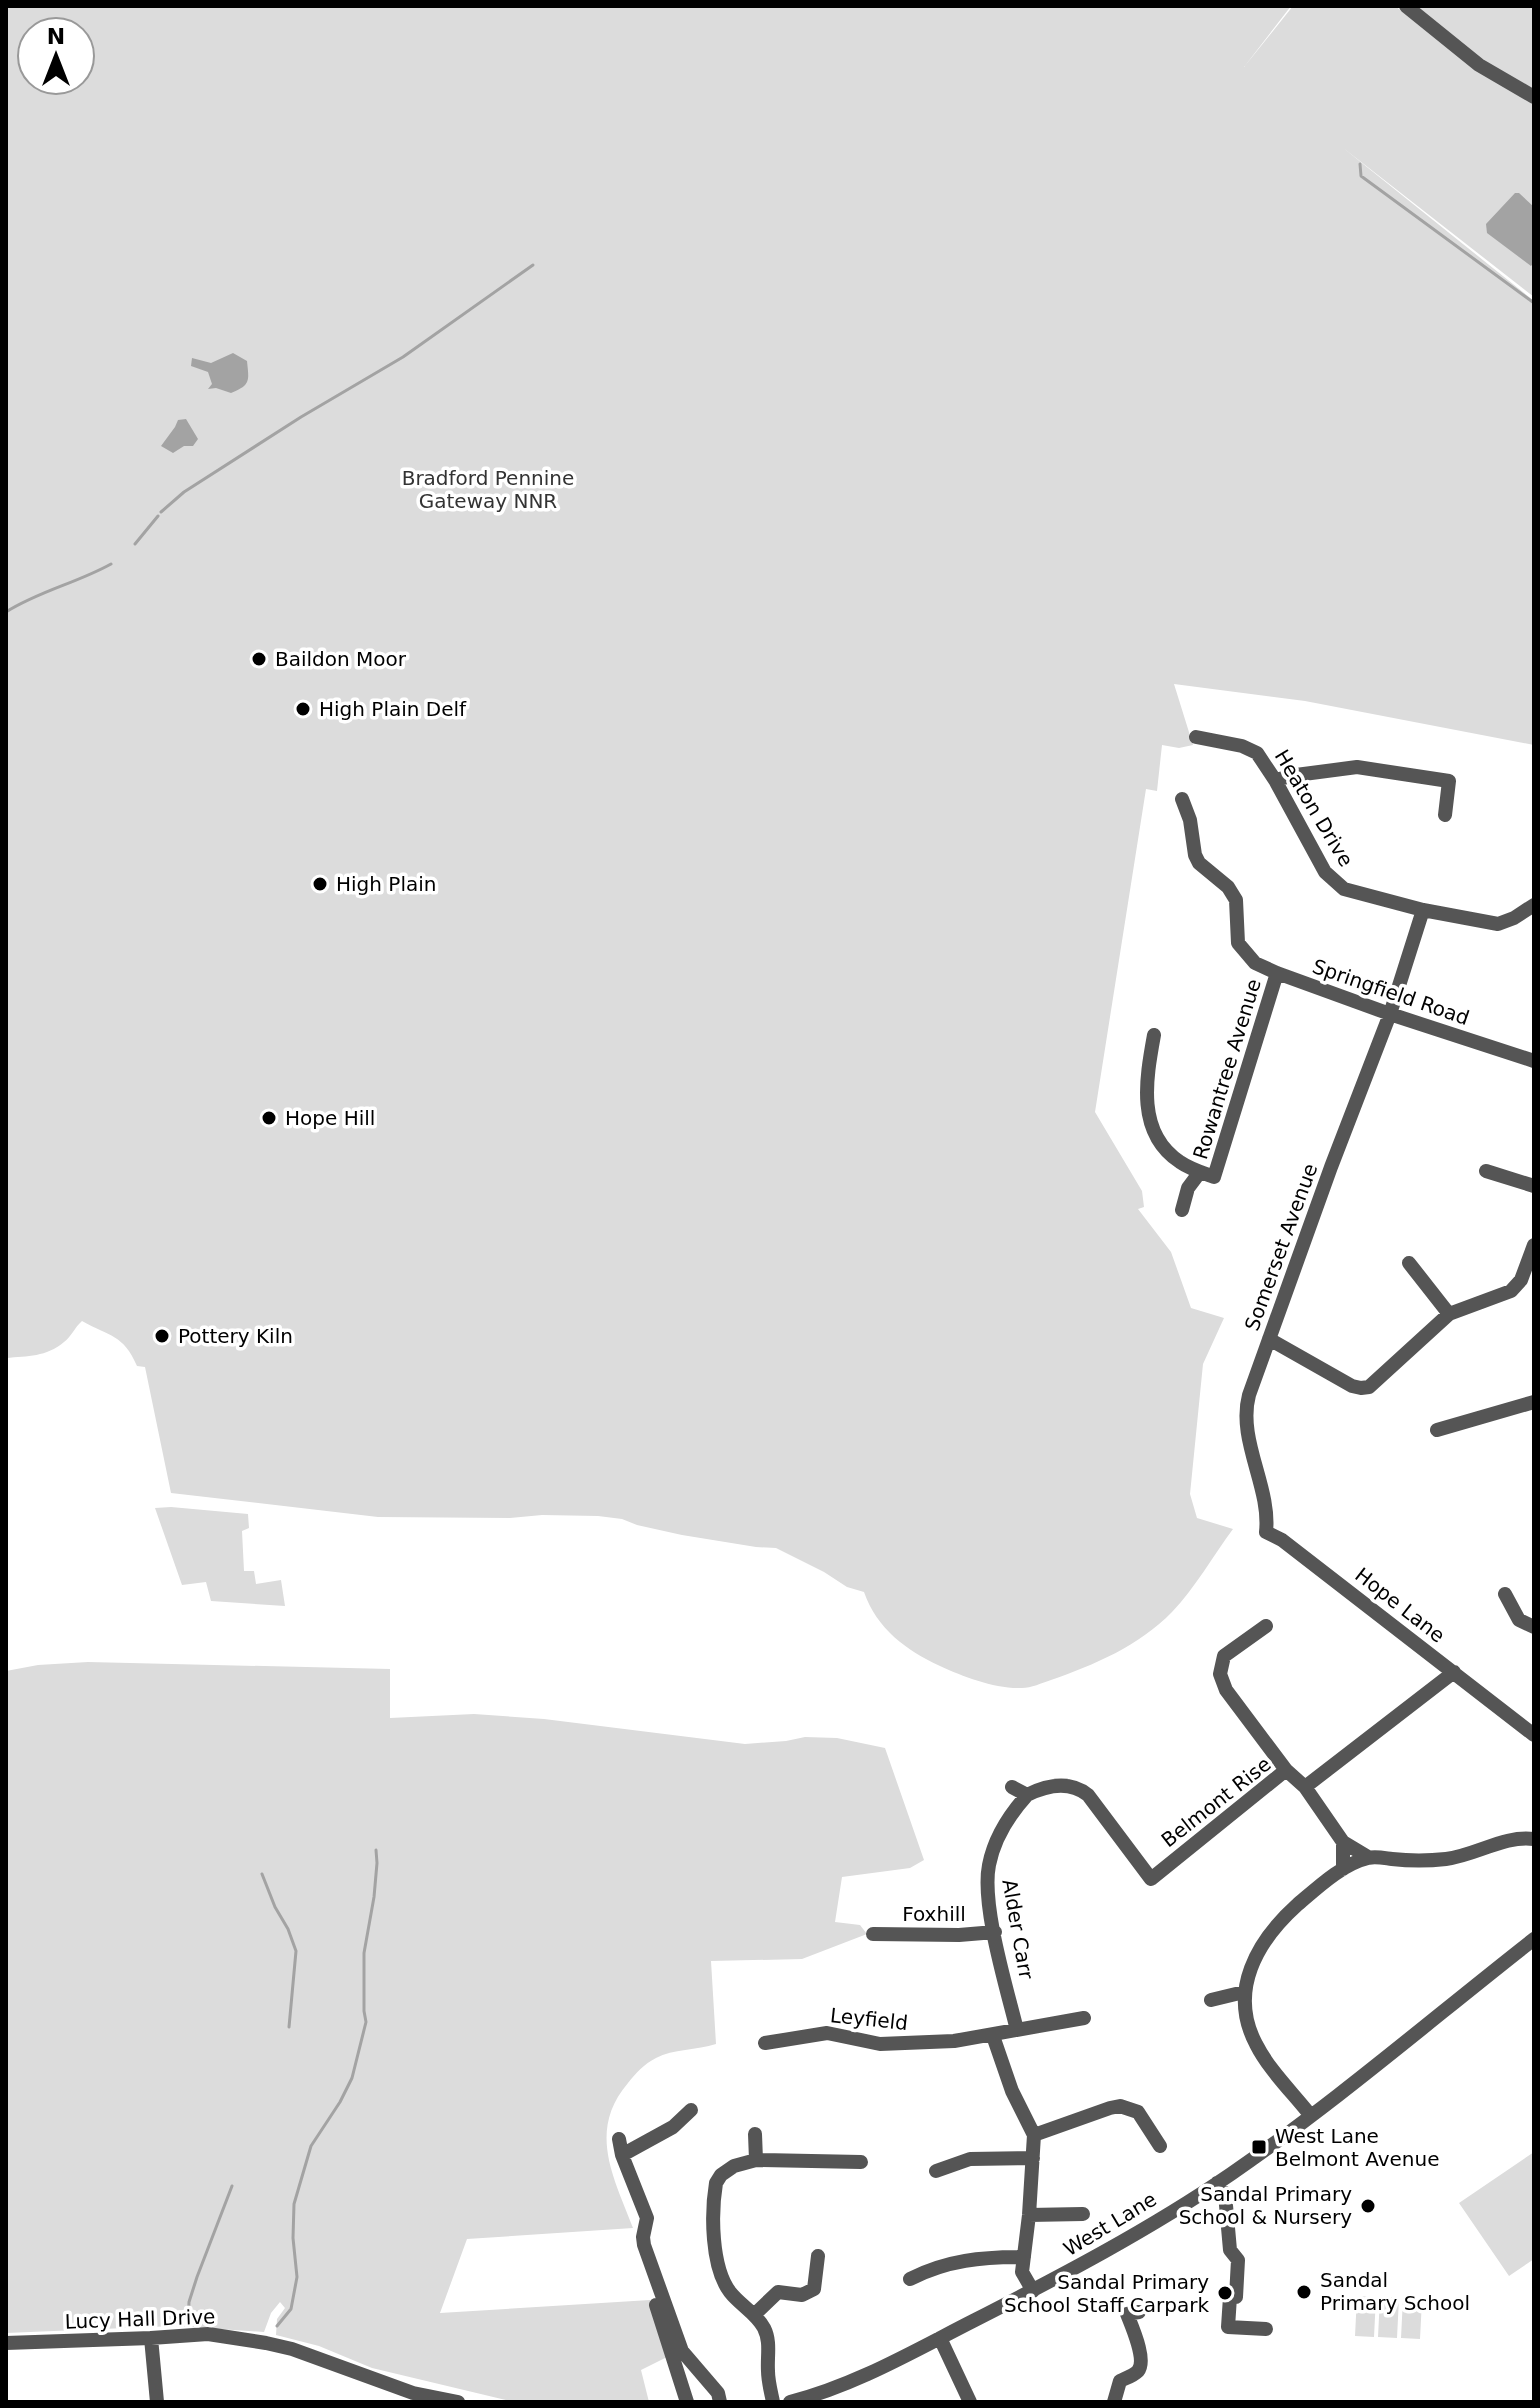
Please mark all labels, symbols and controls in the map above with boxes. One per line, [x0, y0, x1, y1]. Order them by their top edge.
north arrow [16, 16, 96, 96]
text: N [47, 24, 65, 49]
park label: Bradford Pennine Gateway NNR [402, 466, 574, 513]
place label: Baildon Moor [275, 647, 407, 671]
marker: Baildon Moor [250, 650, 268, 668]
place label: High Plain Delf [319, 697, 467, 721]
marker: High Plain Delf [294, 700, 312, 718]
street label: Heaton Drive [1270, 745, 1358, 871]
place label: High Plain [336, 872, 436, 896]
marker: High Plain [311, 875, 329, 893]
street label: Springfield Road [1309, 954, 1473, 1030]
street label: Rowantree Avenue [1188, 976, 1266, 1162]
place label: Hope Hill [285, 1106, 375, 1130]
marker: Hope Hill [260, 1109, 278, 1127]
street label: Somerset Avenue [1240, 1160, 1322, 1334]
place label: Pottery Kiln [178, 1324, 293, 1348]
marker: Pottery Kiln [153, 1327, 171, 1345]
street label: Hope Lane [1350, 1563, 1450, 1647]
street label: Belmont Rise [1156, 1752, 1276, 1852]
street label: Alder Carr [997, 1877, 1039, 1982]
street label: Foxhill [902, 1902, 966, 1926]
street label: Leyfield [829, 2003, 909, 2035]
place label: West Lane Belmont Avenue [1275, 2124, 1439, 2171]
marker: West Lane Belmont Avenue [1250, 2138, 1268, 2156]
place label: Sandal Primary School & Nursery [1179, 2182, 1352, 2229]
street label: West Lane [1059, 2187, 1161, 2261]
marker: Sandal Primary School & Nursery [1359, 2197, 1377, 2215]
place label: Sandal Primary School [1320, 2268, 1470, 2315]
place label: Sandal Primary School Staff Carpark [1004, 2270, 1209, 2317]
marker: Sandal Primary School [1295, 2283, 1313, 2301]
marker: Sandal Primary School Staff Carpark [1216, 2284, 1234, 2302]
street label: Lucy Hall Drive [64, 2304, 216, 2334]

